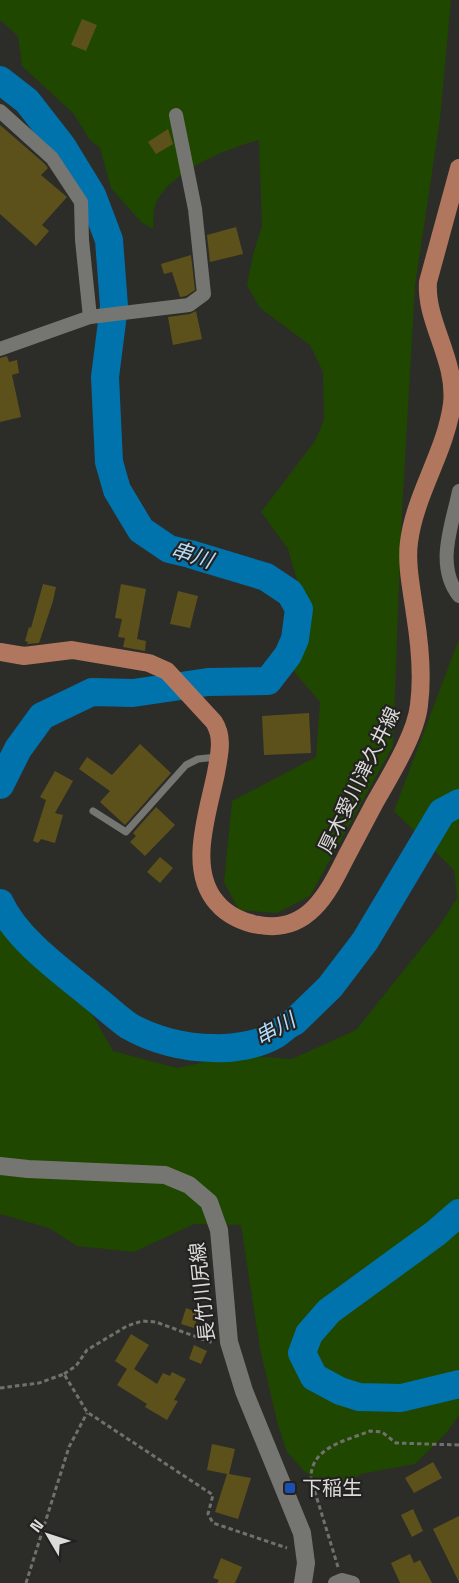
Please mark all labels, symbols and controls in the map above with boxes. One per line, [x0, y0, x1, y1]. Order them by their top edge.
water label: 串川 [168, 535, 218, 574]
street label: 厚木愛川津久井線 [312, 702, 406, 858]
water label: 串川 [250, 1006, 301, 1051]
street label: 長竹川尻線 [184, 1241, 220, 1343]
place label: 下稲生 [302, 1475, 362, 1501]
marker: 下稲生 [283, 1481, 297, 1495]
north arrow [18, 1505, 78, 1565]
text: N [25, 1515, 48, 1537]

